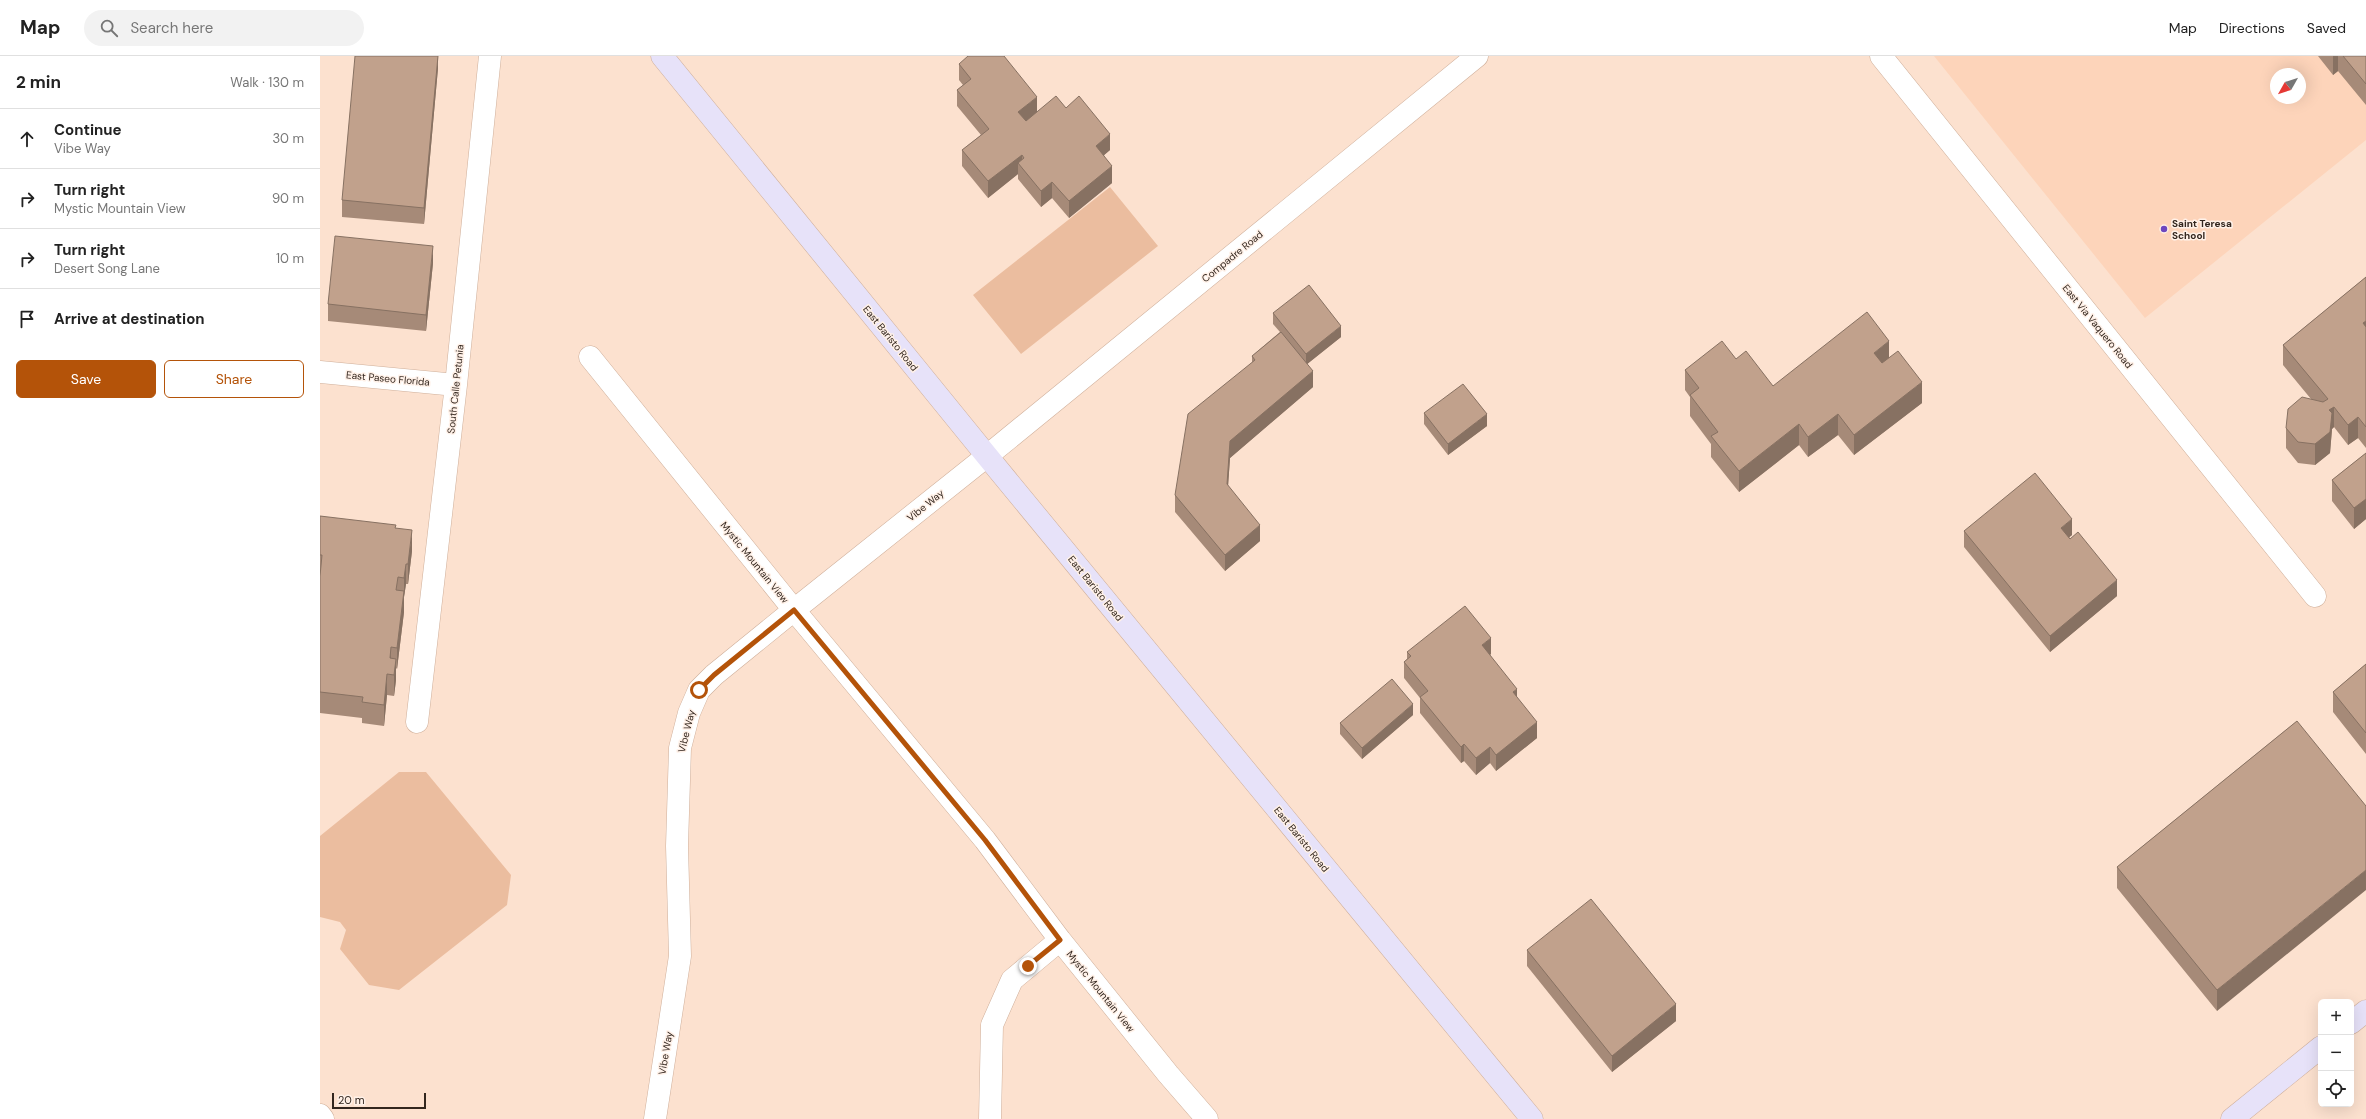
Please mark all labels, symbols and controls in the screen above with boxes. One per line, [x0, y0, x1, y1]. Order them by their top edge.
search box [84, 10, 364, 46]
text: Map [20, 15, 60, 40]
icon: search [98, 17, 120, 39]
text: Search here [130, 18, 213, 38]
text: Map [2169, 19, 2197, 37]
text: Directions [2219, 19, 2285, 37]
text: Saved [2307, 19, 2346, 37]
north arrow [2270, 68, 2306, 104]
text: 2 min [16, 71, 61, 93]
text: Walk · 130 m [230, 74, 304, 91]
text: Continue [54, 120, 122, 140]
icon: ahead [16, 128, 38, 150]
text: 30 m [272, 130, 304, 147]
text: Vibe Way [54, 140, 111, 157]
text: Turn right [54, 180, 125, 200]
icon: right [16, 188, 38, 210]
text: 90 m [272, 190, 304, 207]
text: Mystic Mountain View [54, 200, 186, 217]
place label: Saint Teresa School [2172, 217, 2232, 242]
marker: Saint Teresa School [2159, 224, 2169, 234]
street label: Compadre Road [1199, 228, 1266, 285]
text: Turn right [54, 240, 125, 260]
icon: right [16, 248, 38, 270]
text: 10 m [276, 250, 304, 267]
text: Desert Song Lane [54, 260, 160, 277]
street label: East Via Vaquero Road [2060, 282, 2135, 371]
street label: East Baristo Road [860, 303, 921, 374]
icon: arrive [16, 308, 38, 330]
text: Arrive at destination [54, 309, 205, 329]
street label: South Calle Petunia [444, 344, 467, 434]
button: Save [16, 360, 156, 398]
button: Share [164, 360, 304, 398]
street label: East Paseo Florida [346, 368, 430, 389]
street label: Vibe Way [904, 486, 947, 524]
street label: Mystic Mountain View [718, 519, 792, 606]
street label: East Baristo Road [1065, 553, 1126, 624]
route start [690, 681, 708, 699]
street label: Vibe Way [675, 708, 698, 754]
street label: East Baristo Road [1271, 804, 1332, 875]
street label: Mystic Mountain View [1064, 948, 1138, 1035]
route end [1019, 957, 1037, 975]
map controls [2318, 999, 2354, 1107]
button: + [2318, 999, 2354, 1035]
street label: Vibe Way [655, 1030, 676, 1076]
button: − [2318, 1035, 2354, 1071]
button: locate [2318, 1071, 2354, 1107]
scale bar [332, 1091, 426, 1110]
text: 20 m [338, 1093, 364, 1107]

